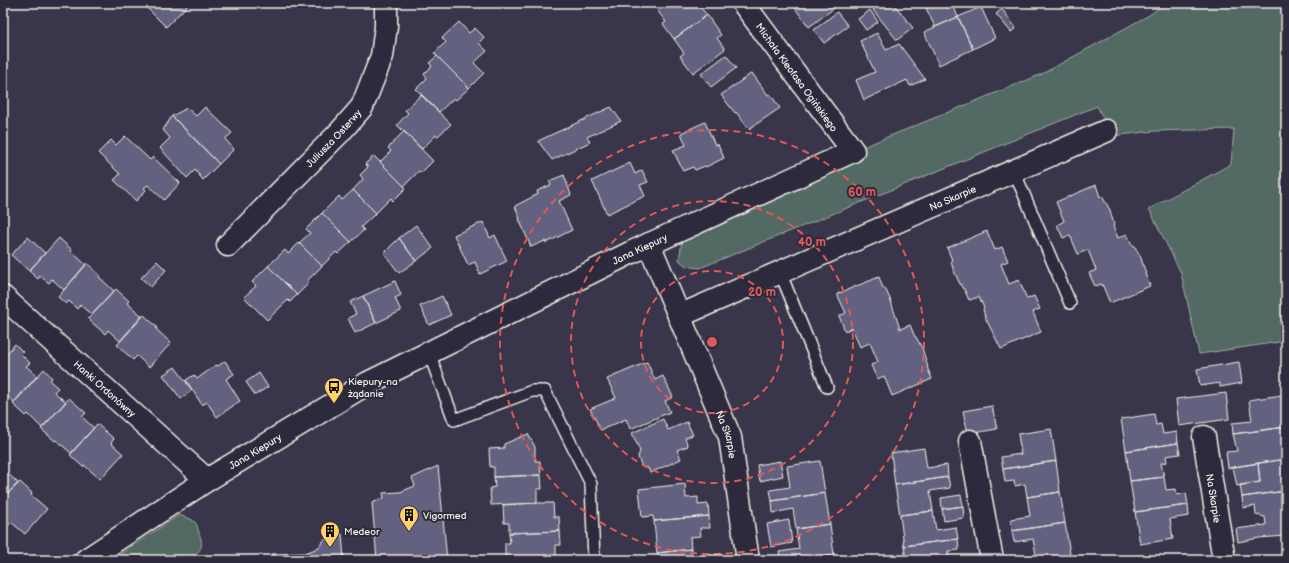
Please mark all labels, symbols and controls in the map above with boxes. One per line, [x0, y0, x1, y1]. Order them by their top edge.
street label: Michała Kleofasa Ogińskiego [753, 21, 840, 135]
street label: Juliusza Osterwy [304, 107, 364, 170]
street label: Na Skarpie [928, 183, 978, 214]
text: 60 m [848, 185, 876, 200]
street label: Jana Kiepury [611, 232, 670, 268]
text: 40 m [798, 235, 826, 250]
text: 20 m [748, 285, 776, 300]
centre of rings [705, 335, 719, 349]
street label: Hanki Ordonówny [71, 358, 138, 420]
bus stop icon: Kiepury-na żądanie [323, 376, 345, 404]
place label: Kiepury-na żądanie [348, 376, 398, 400]
street label: Na Skarpie [713, 409, 738, 459]
street label: Jana Kiepury [227, 431, 284, 472]
street label: Na Skarpie [1203, 473, 1223, 524]
building icon: Vigormed [398, 504, 420, 532]
place label: Vigormed [423, 510, 467, 522]
building icon: Medeor [319, 520, 341, 548]
place label: Medeor [344, 526, 380, 538]

